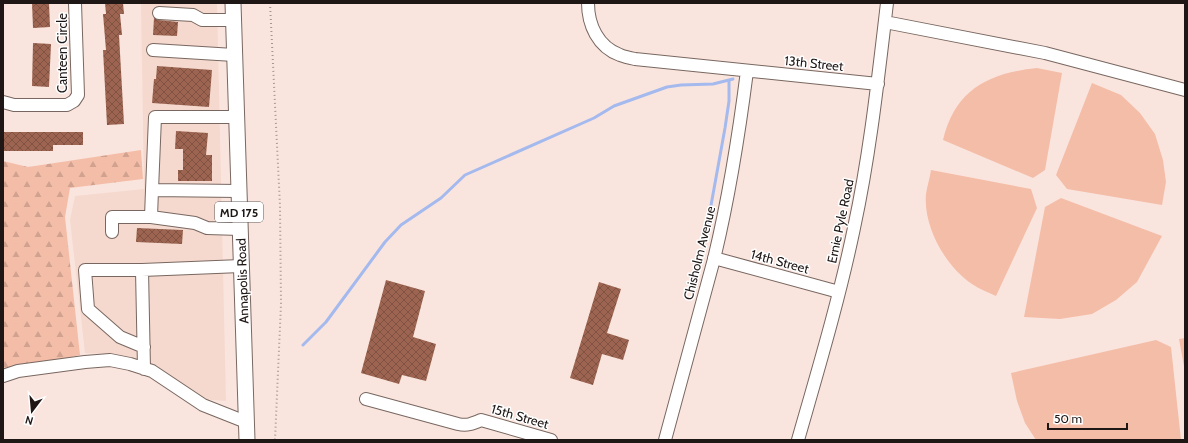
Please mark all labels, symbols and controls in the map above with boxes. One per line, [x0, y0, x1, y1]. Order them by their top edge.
street label: Canteen Circle [54, 13, 70, 93]
street label: 13th Street [784, 52, 845, 74]
street label: Ernie Pyle Road [823, 177, 857, 265]
road number: MD 175 [215, 202, 263, 222]
street label: Chisholm Avenue [680, 204, 718, 302]
street label: Annapolis Road [233, 238, 251, 324]
street label: 14th Street [749, 246, 811, 277]
north arrow [12, 391, 52, 431]
street label: 15th Street [489, 400, 551, 432]
scale bar [1048, 405, 1127, 431]
text: 50 m [1054, 411, 1082, 426]
text: N [24, 413, 35, 428]

